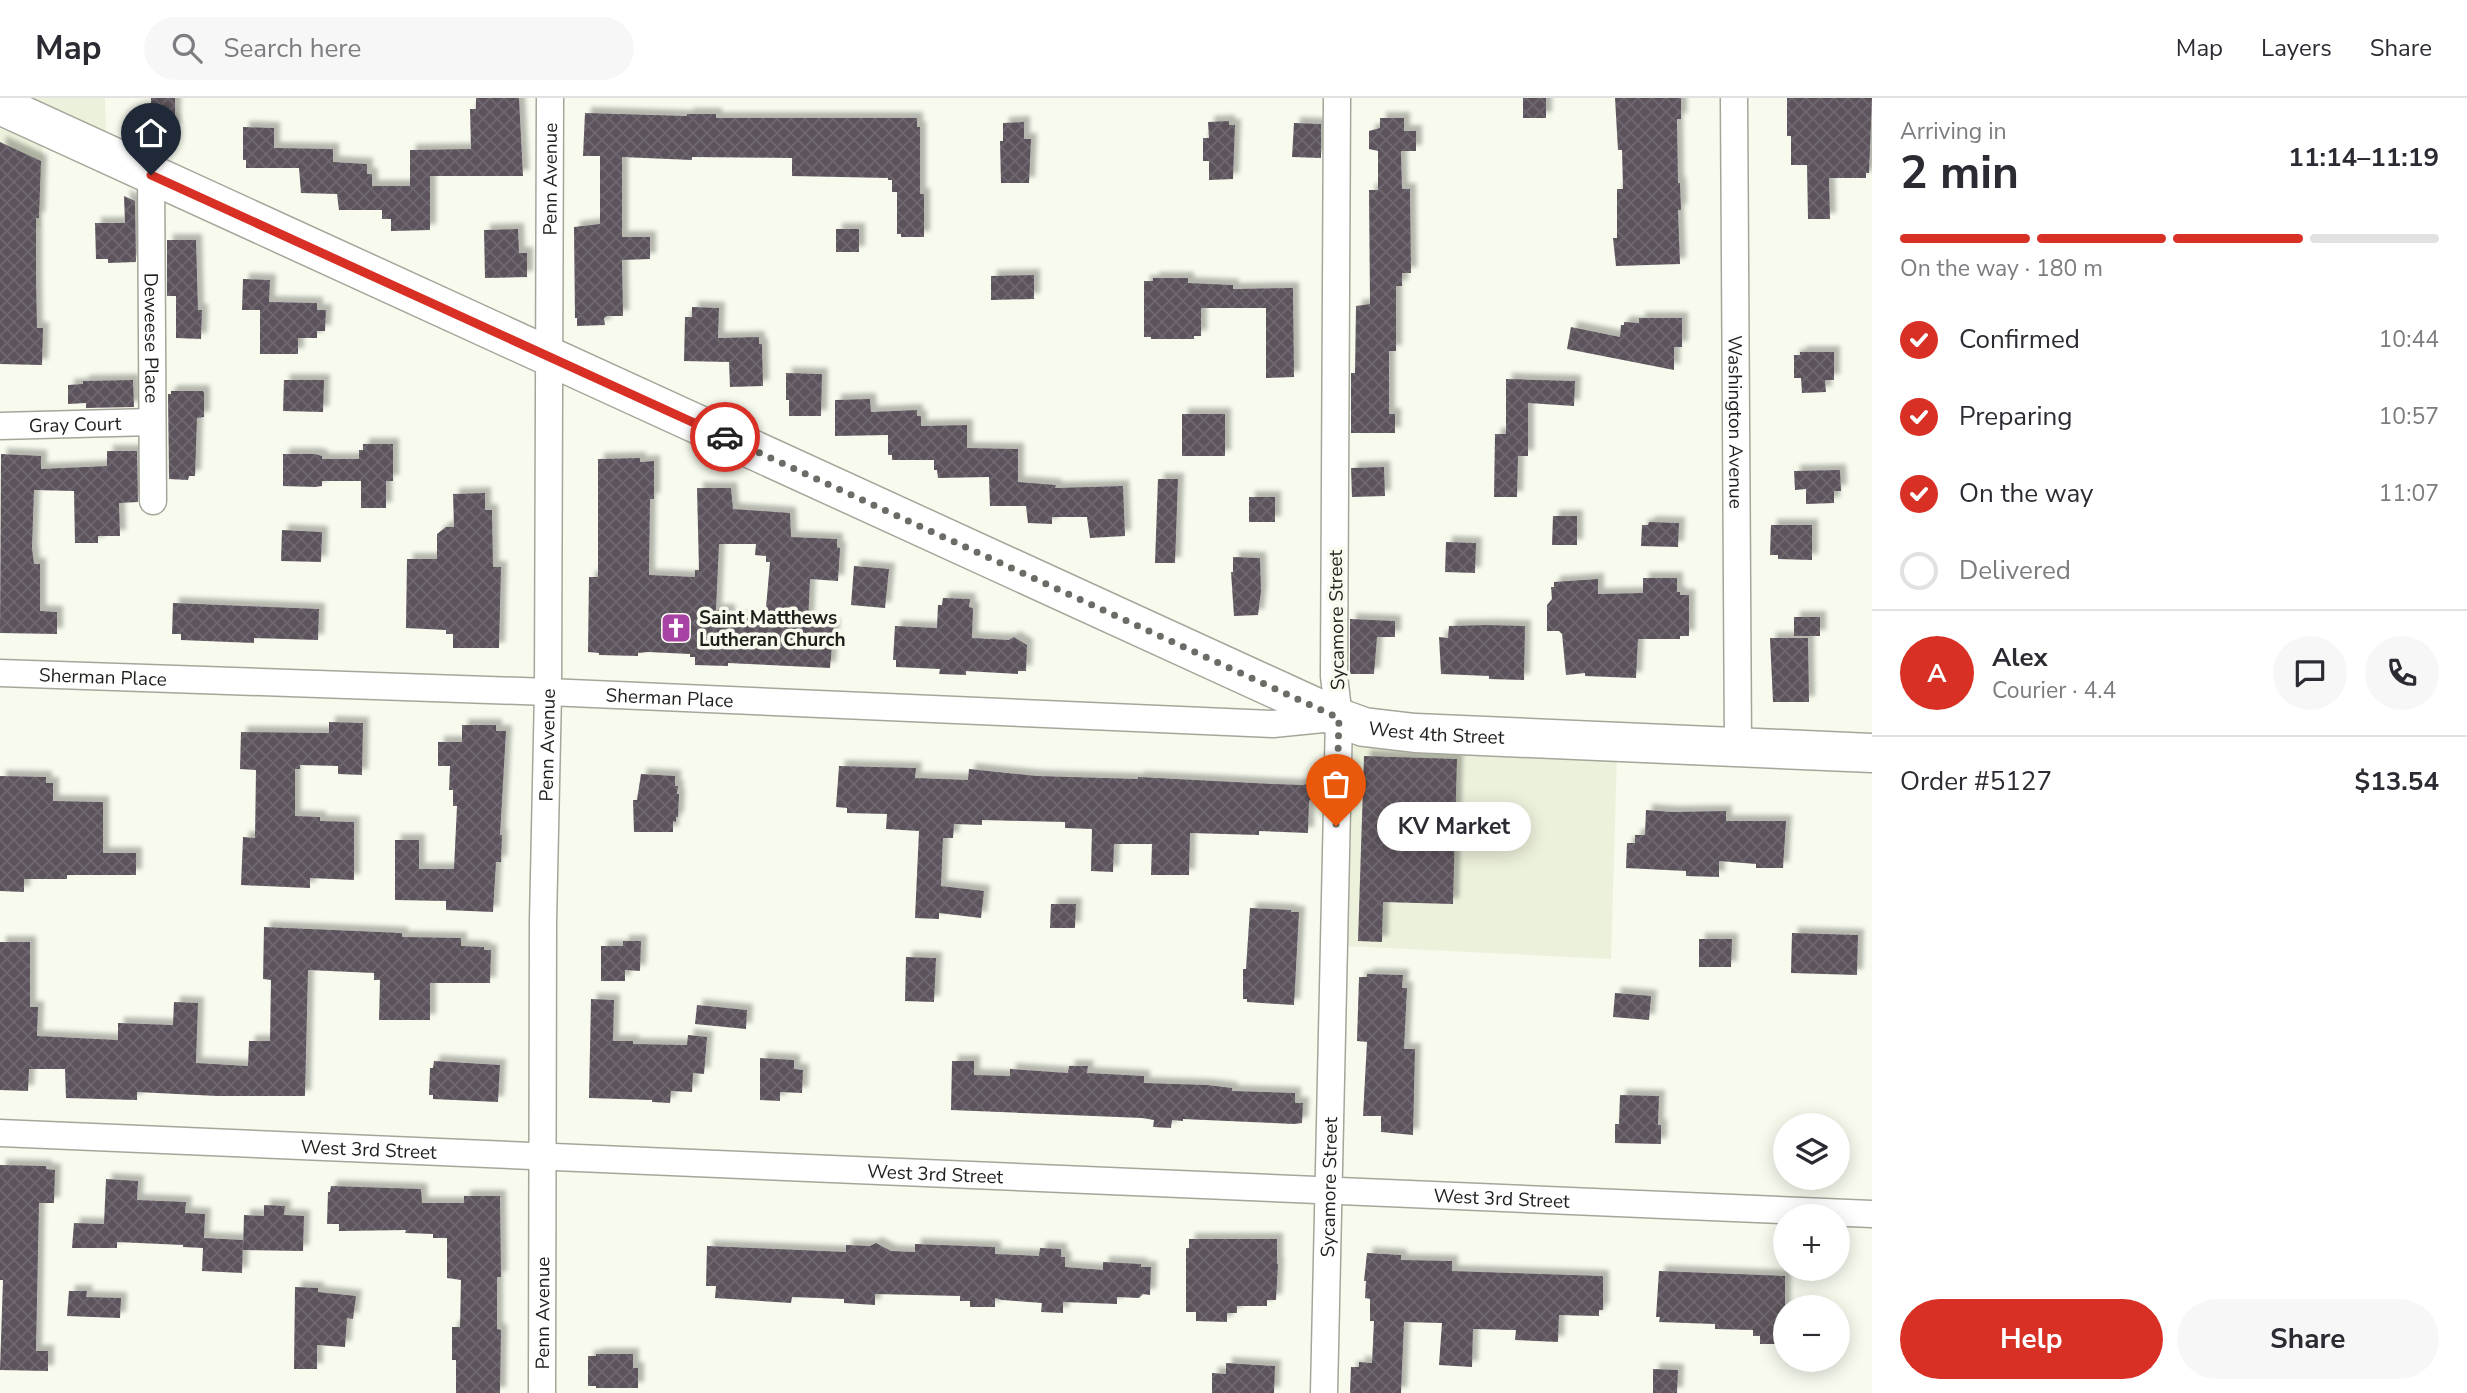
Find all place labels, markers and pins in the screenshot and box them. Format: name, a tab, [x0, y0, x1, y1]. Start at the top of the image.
pin	[121, 103, 181, 175]
place label: Saint Matthews Lutheran Church	[699, 605, 846, 653]
church icon: Saint Matthews Lutheran Church	[659, 611, 693, 645]
pin	[1306, 754, 1366, 826]
callout: KV Market	[1378, 802, 1532, 850]

